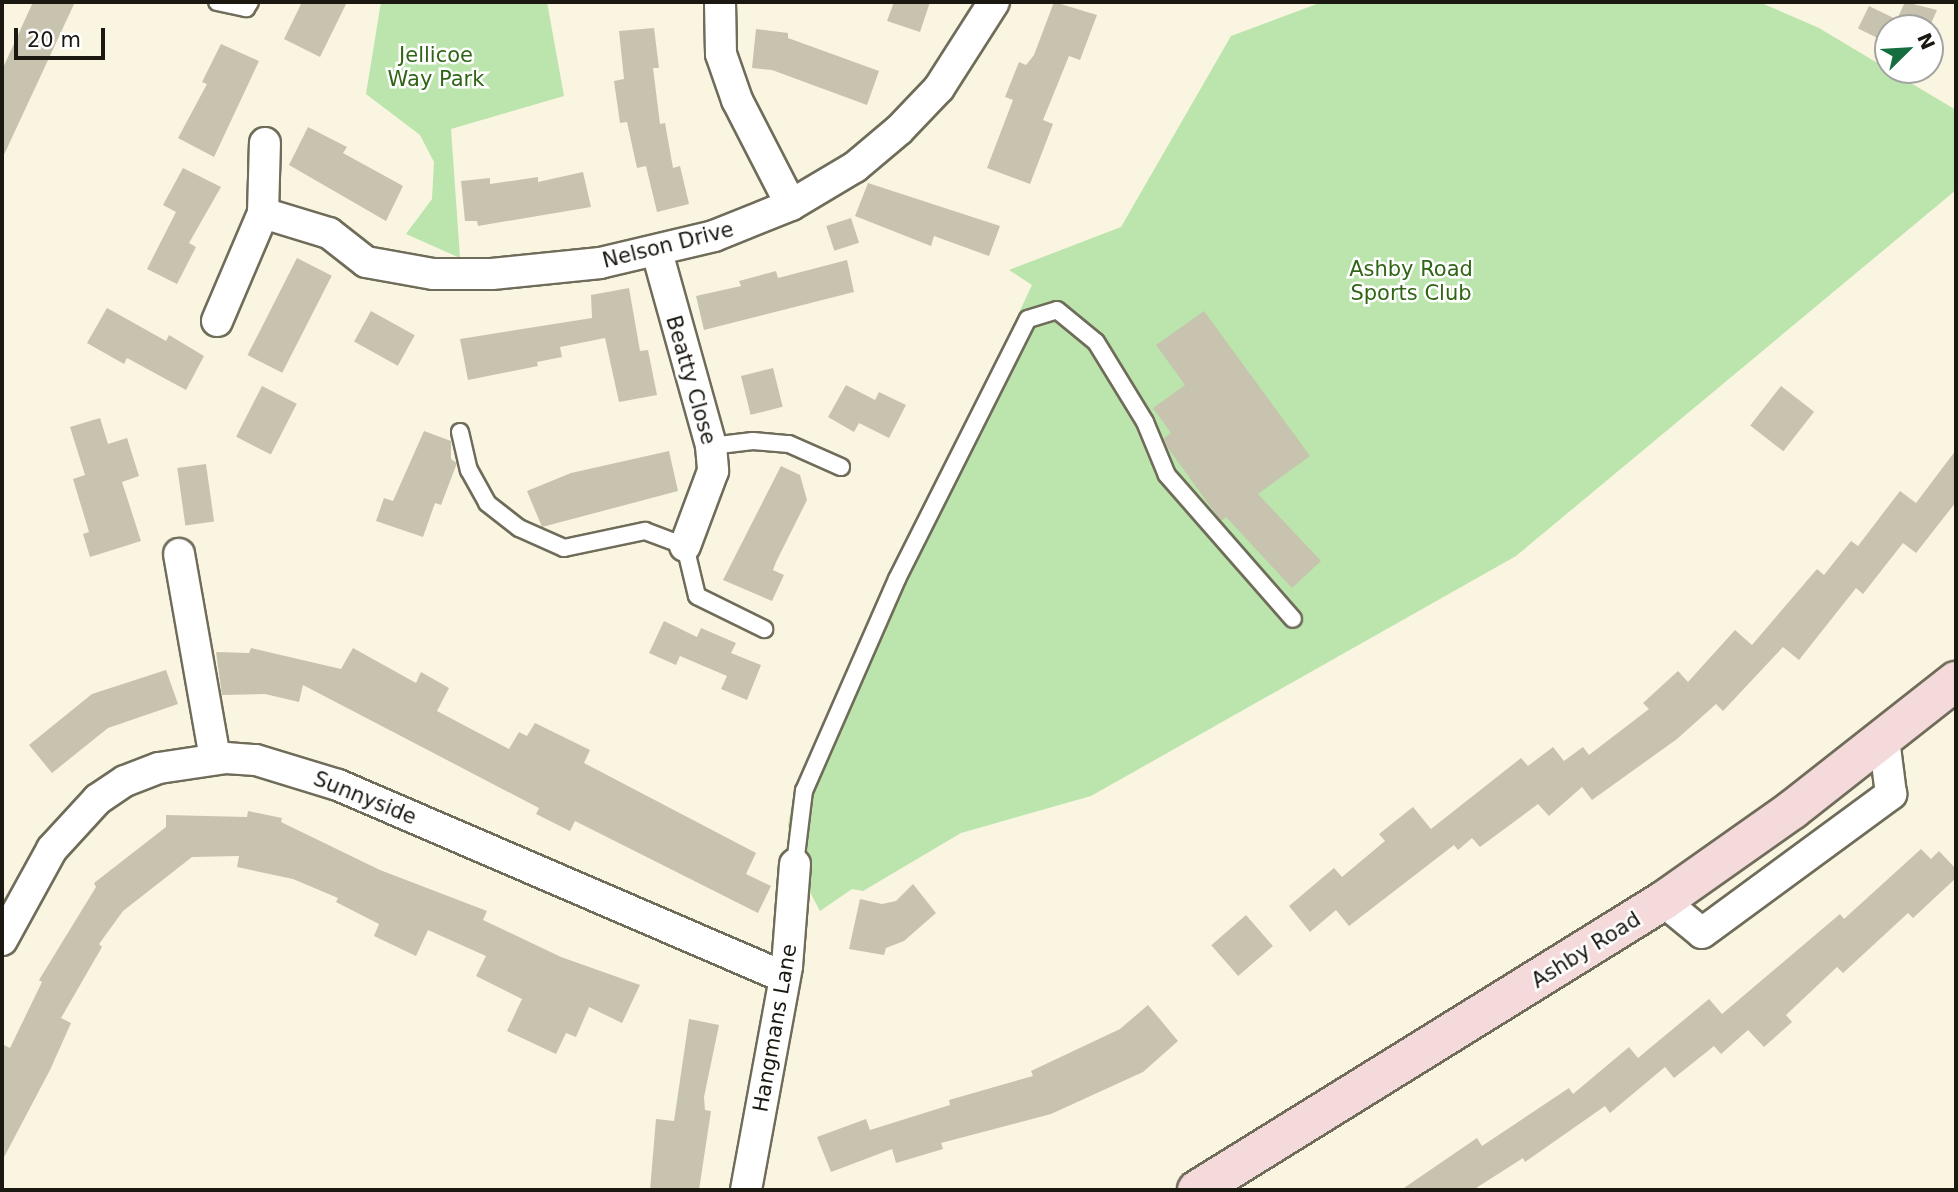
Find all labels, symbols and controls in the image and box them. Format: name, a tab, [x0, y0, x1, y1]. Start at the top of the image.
scale bar	[18, 14, 108, 58]
north arrow	[1874, 14, 1944, 84]
text: 20 m	[27, 28, 81, 52]
text: N	[1913, 30, 1940, 53]
park label: Jellicoe Way Park	[388, 42, 484, 92]
street label: Nelson Drive	[600, 217, 736, 273]
park label: Ashby Road Sports Club	[1349, 256, 1473, 306]
street label: Beatty Close	[661, 313, 721, 447]
street label: Sunnyside	[310, 766, 420, 830]
street label: Ashby Road	[1527, 907, 1645, 993]
street label: Hangmans Lane	[748, 942, 802, 1114]

